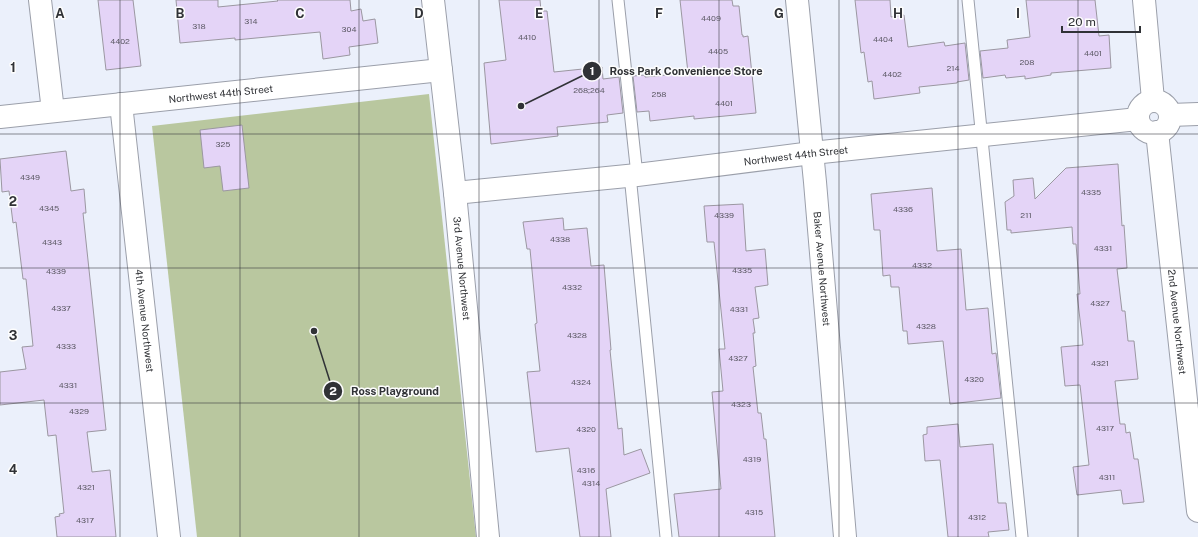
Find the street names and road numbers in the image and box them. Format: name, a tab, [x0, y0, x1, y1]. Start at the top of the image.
street label: Northwest 44th Street	[168, 82, 274, 105]
street label: Northwest 44th Street	[743, 143, 849, 168]
street label: Baker Avenue Northwest	[812, 211, 833, 327]
street label: 3rd Avenue Northwest	[451, 216, 473, 321]
street label: 4th Avenue Northwest	[133, 268, 157, 373]
street label: 2nd Avenue Northwest	[1166, 269, 1189, 375]

